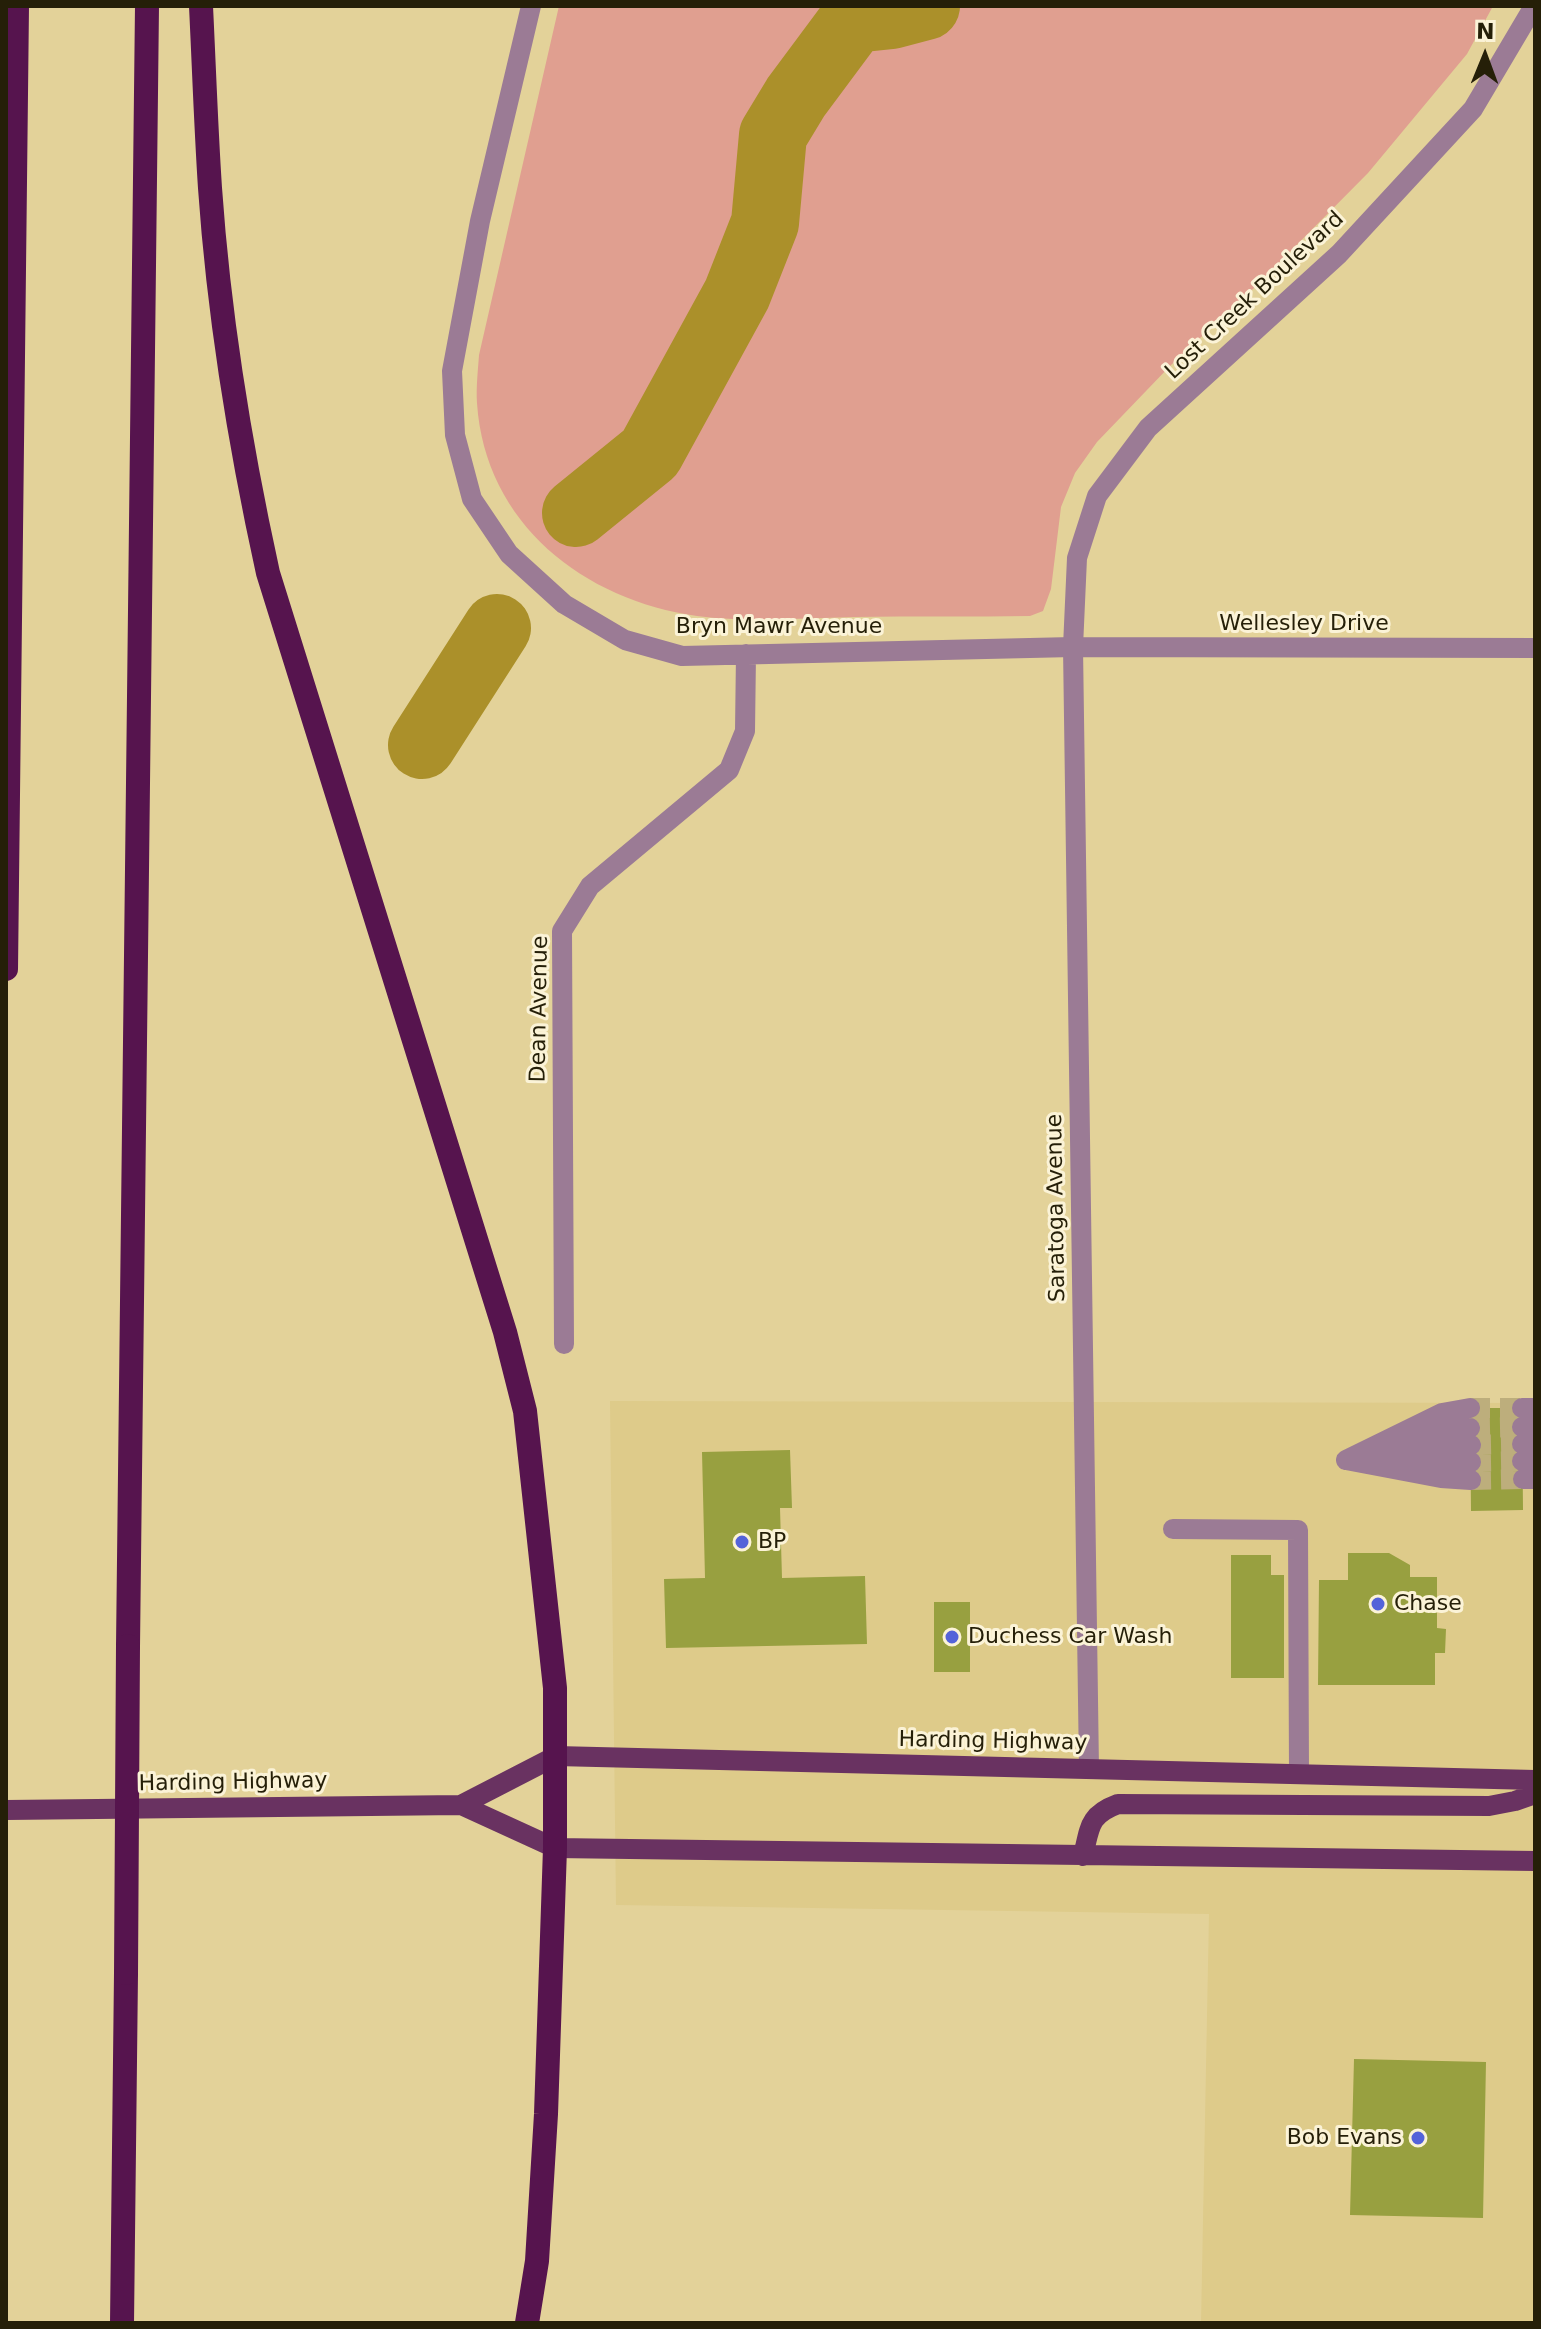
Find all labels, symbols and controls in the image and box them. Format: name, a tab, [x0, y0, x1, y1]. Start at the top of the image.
north arrow	[1445, 16, 1525, 96]
text: N	[1476, 19, 1495, 44]
street label: Lost Creek Boulevard	[1160, 206, 1350, 386]
street label: Wellesley Drive	[1219, 611, 1389, 637]
street label: Bryn Mawr Avenue	[676, 614, 882, 640]
street label: Dean Avenue	[526, 935, 554, 1083]
street label: Saratoga Avenue	[1042, 1114, 1072, 1302]
place label: BP	[758, 1529, 786, 1555]
marker: BP	[733, 1533, 751, 1551]
place label: Chase	[1394, 1591, 1462, 1617]
marker: Chase	[1369, 1595, 1387, 1613]
place label: Duchess Car Wash	[968, 1624, 1172, 1650]
marker: Duchess Car Wash	[943, 1628, 961, 1646]
street label: Harding Highway	[898, 1727, 1088, 1757]
street label: Harding Highway	[138, 1768, 328, 1798]
place label: Bob Evans	[1287, 2125, 1402, 2151]
marker: Bob Evans	[1409, 2129, 1427, 2147]

